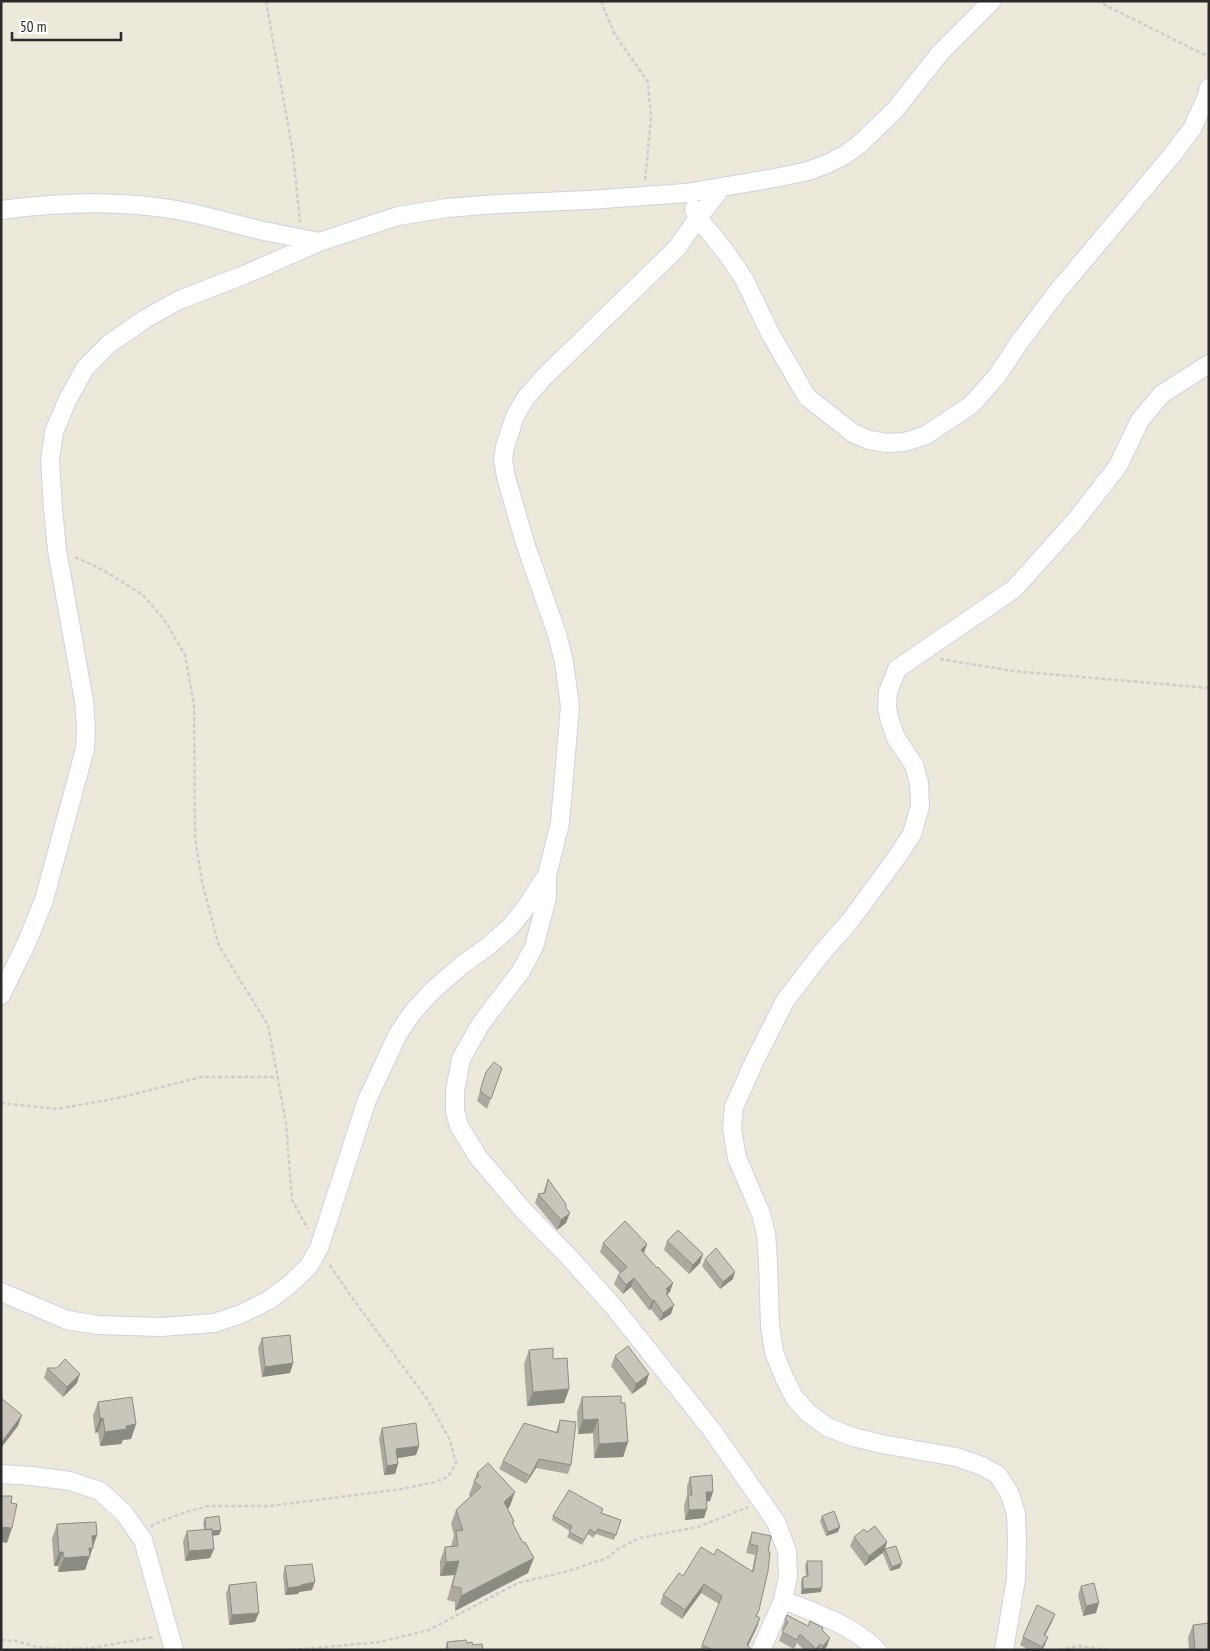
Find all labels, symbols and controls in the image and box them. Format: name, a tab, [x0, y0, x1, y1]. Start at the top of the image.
scale bar	[12, 10, 121, 42]
text: 50 m	[20, 17, 46, 36]

